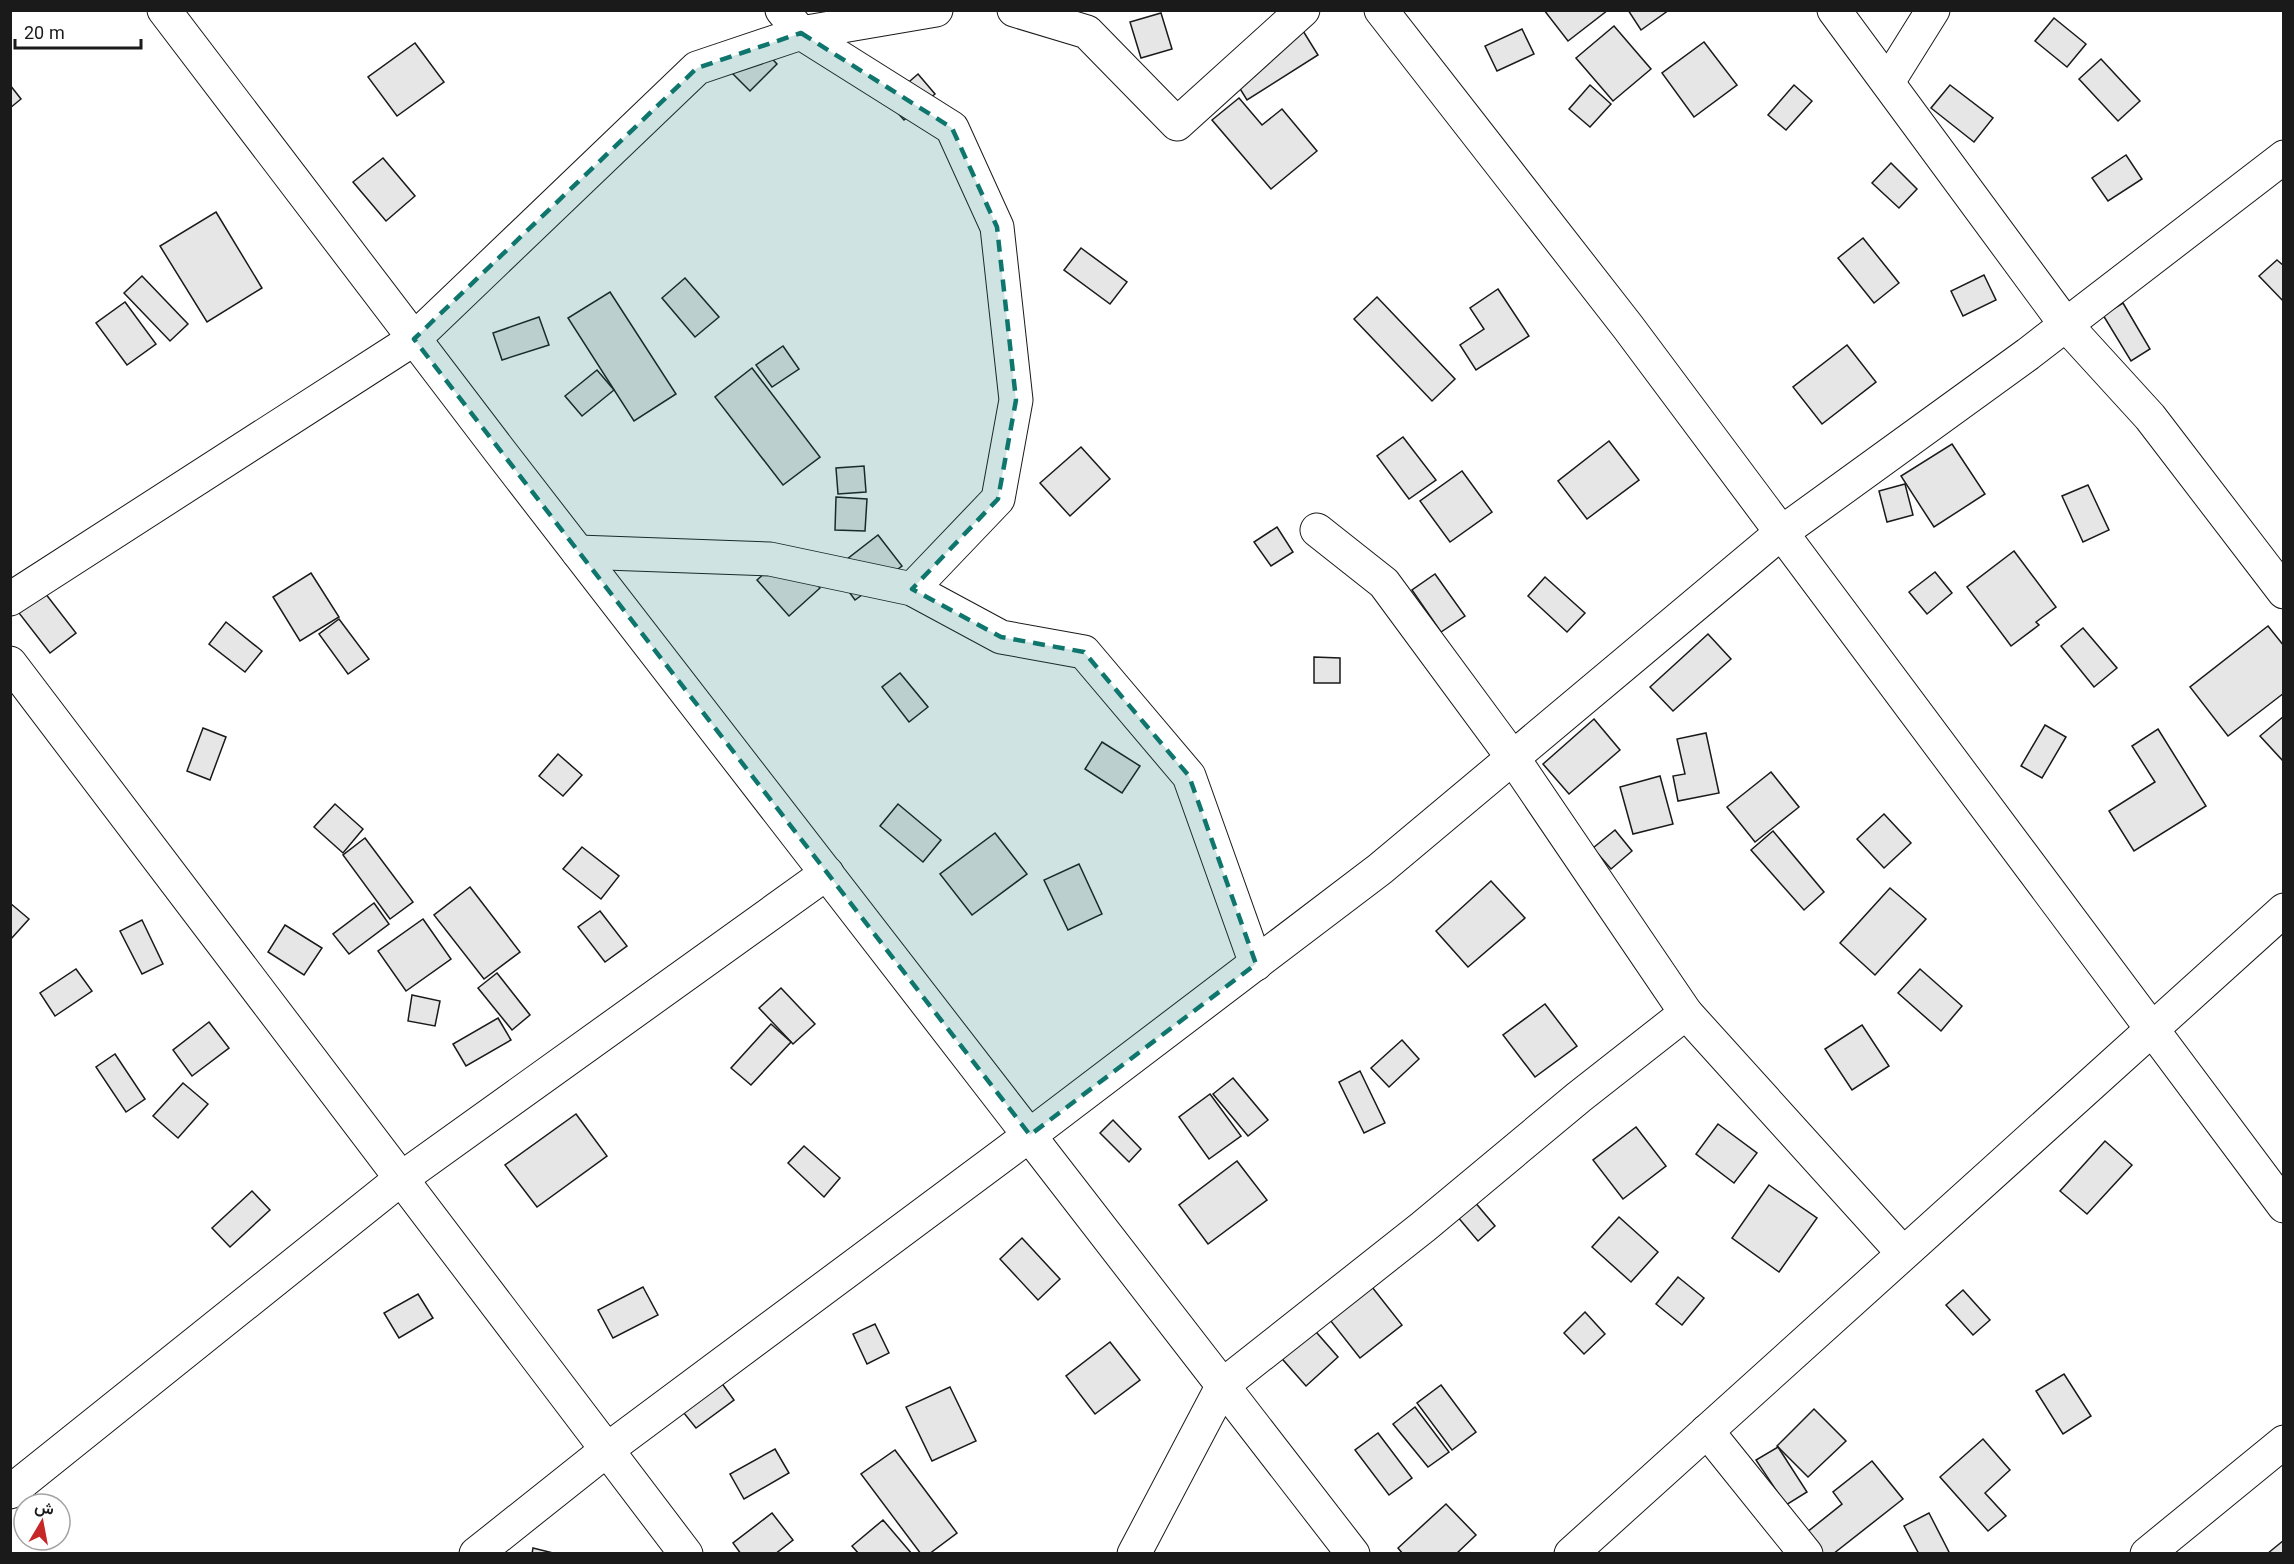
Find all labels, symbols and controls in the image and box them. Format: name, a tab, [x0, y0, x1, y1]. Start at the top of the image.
scale bar	[15, 12, 141, 50]
text: 20 m	[24, 21, 65, 49]
north arrow	[12, 1492, 72, 1552]
text: ش	[33, 1496, 56, 1524]

